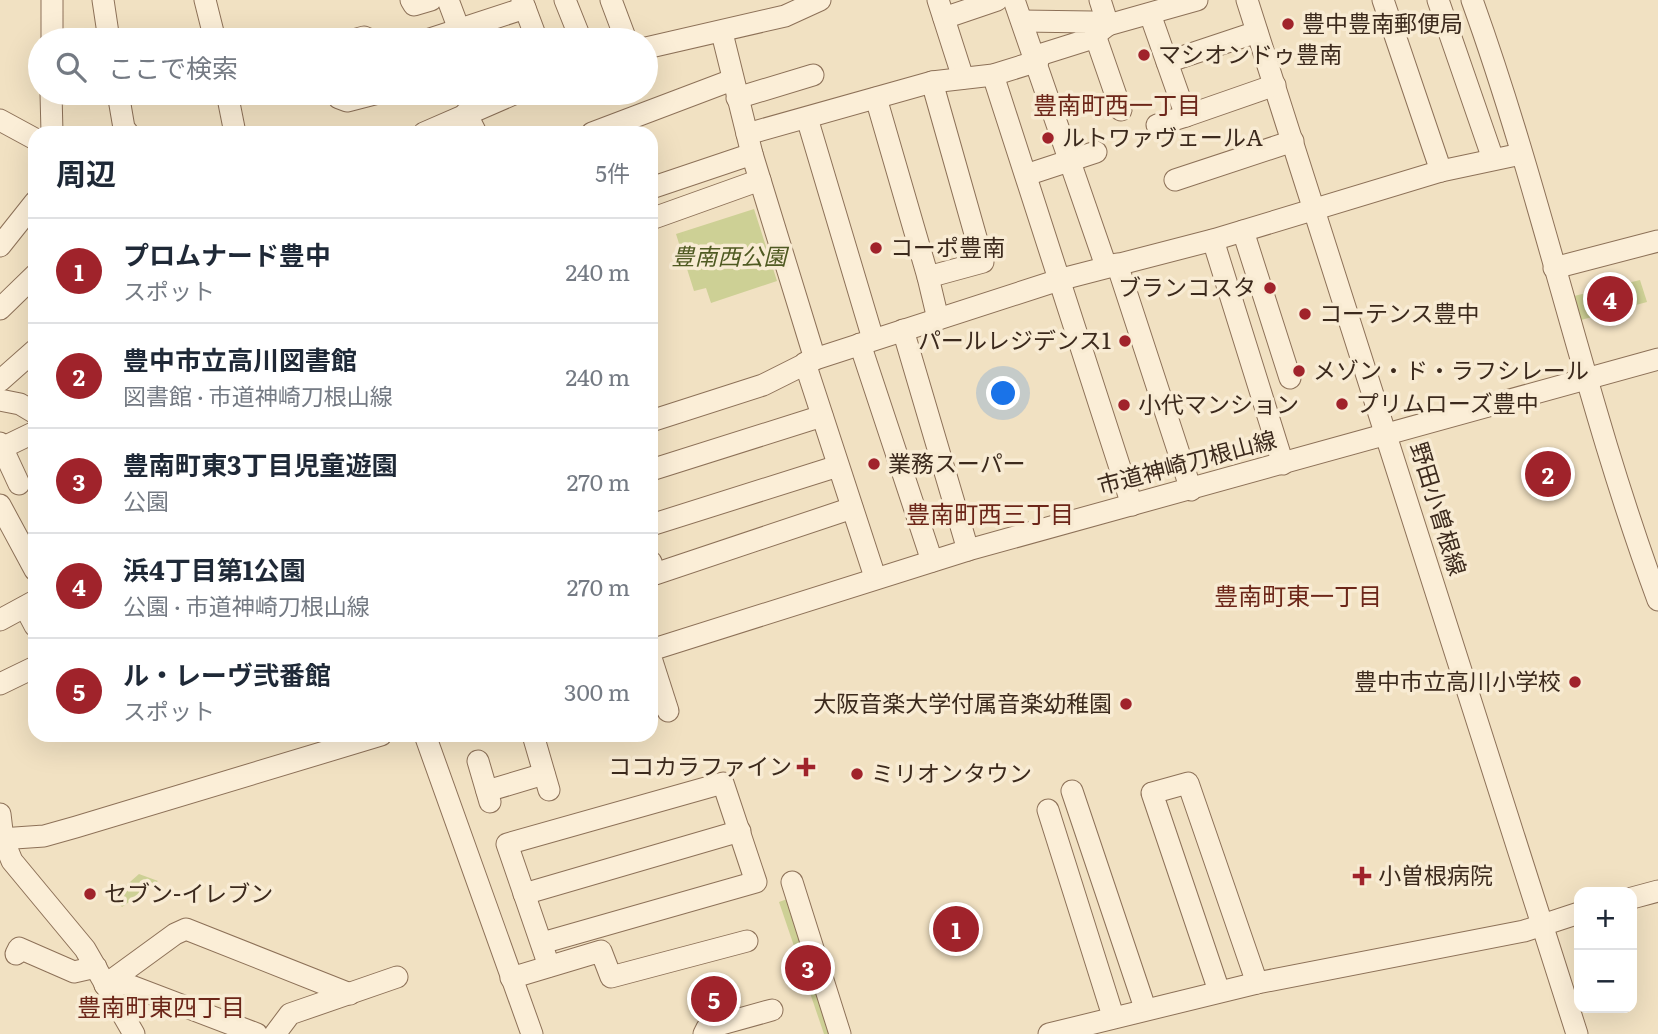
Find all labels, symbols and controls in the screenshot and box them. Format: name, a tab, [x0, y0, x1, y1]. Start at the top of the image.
place label: 豊中豊南郵便局	[1302, 5, 1463, 39]
marker: 豊中豊南郵便局	[1280, 16, 1296, 32]
search box	[28, 28, 658, 105]
place label: マシオンドゥ豊南	[1158, 36, 1342, 70]
text: ここで検索	[108, 47, 238, 86]
marker: マシオンドゥ豊南	[1136, 47, 1152, 63]
icon: search	[52, 48, 90, 86]
district label: 豊南町西一丁目	[1033, 86, 1201, 121]
place label: ルトワァヴェールA	[1062, 119, 1263, 153]
marker: ルトワァヴェールA	[1040, 130, 1056, 146]
text: 周辺	[56, 150, 116, 194]
text: 5件	[595, 155, 630, 189]
place label: コーポ豊南	[890, 229, 1005, 263]
text: プロムナード豊中	[123, 234, 331, 273]
park label: 豊南西公園	[672, 238, 790, 272]
marker: コーポ豊南	[868, 240, 884, 256]
text: 1	[74, 254, 84, 288]
text: 240 m	[565, 254, 630, 288]
place label: ブランコスタ	[1118, 269, 1256, 303]
text: スポット	[123, 273, 215, 307]
pin: 4	[1587, 273, 1633, 325]
marker: ブランコスタ	[1262, 280, 1278, 296]
place label: コーテンス豊中	[1319, 295, 1480, 329]
marker: コーテンス豊中	[1297, 306, 1313, 322]
place label: パールレジデンス1	[918, 322, 1111, 356]
marker: パールレジデンス1	[1117, 333, 1133, 349]
text: 豊中市立高川図書館	[123, 339, 357, 378]
place label: メゾン・ド・ラフシレール	[1313, 352, 1589, 386]
text: 2	[73, 359, 85, 393]
text: 240 m	[565, 359, 630, 393]
marker: メゾン・ド・ラフシレール	[1291, 363, 1307, 379]
your location	[986, 376, 1020, 410]
text: 図書館 · 市道神崎刀根山線	[123, 378, 393, 412]
place label: プリムローズ豊中	[1356, 385, 1539, 419]
place label: 小代マンション	[1138, 386, 1299, 420]
marker: プリムローズ豊中	[1334, 396, 1350, 412]
marker: 小代マンション	[1116, 397, 1132, 413]
street label: 市道神崎刀根山線	[1093, 421, 1280, 501]
street label: 野田小曽根線	[1403, 437, 1476, 579]
text: 豊南町東3丁目児童遊園	[123, 444, 398, 483]
place label: 業務スーパー	[888, 445, 1026, 479]
pin: 2	[1525, 448, 1571, 500]
marker: 業務スーパー	[866, 456, 882, 472]
text: 3	[73, 464, 85, 498]
text: 270 m	[567, 464, 630, 498]
text: 公園	[123, 483, 169, 517]
district label: 豊南町西三丁目	[906, 495, 1074, 530]
text: 浜4丁目第1公園	[123, 549, 305, 588]
text: 4	[72, 569, 86, 603]
text: 270 m	[567, 569, 630, 603]
district label: 豊南町東一丁目	[1214, 577, 1382, 612]
text: 公園 · 市道神崎刀根山線	[123, 588, 370, 622]
text: ル・レーヴ弐番館	[123, 654, 331, 693]
place label: 豊中市立高川小学校	[1354, 663, 1561, 697]
text: 5	[73, 674, 85, 708]
text: 300 m	[564, 674, 630, 708]
marker: 豊中市立高川小学校	[1567, 674, 1583, 690]
place label: 大阪音楽大学付属音楽幼稚園	[813, 685, 1112, 719]
text: スポット	[123, 693, 215, 727]
marker: 大阪音楽大学付属音楽幼稚園	[1118, 696, 1134, 712]
place label: ココカラファイン	[608, 748, 792, 782]
place label: ミリオンタウン	[871, 755, 1032, 789]
marker: ココカラファイン	[798, 759, 814, 775]
marker: ミリオンタウン	[849, 766, 865, 782]
place label: 小曽根病院	[1378, 857, 1493, 891]
marker: 小曽根病院	[1352, 866, 1372, 886]
place label: セブン-イレブン	[104, 875, 273, 909]
marker: セブン-イレブン	[82, 886, 98, 902]
map controls	[1574, 887, 1637, 1013]
button: +	[1574, 887, 1637, 950]
pin: 1	[933, 903, 979, 955]
pin: 3	[785, 942, 831, 994]
button: −	[1574, 950, 1637, 1013]
pin: 5	[691, 973, 737, 1025]
district label: 豊南町東四丁目	[77, 988, 245, 1023]

